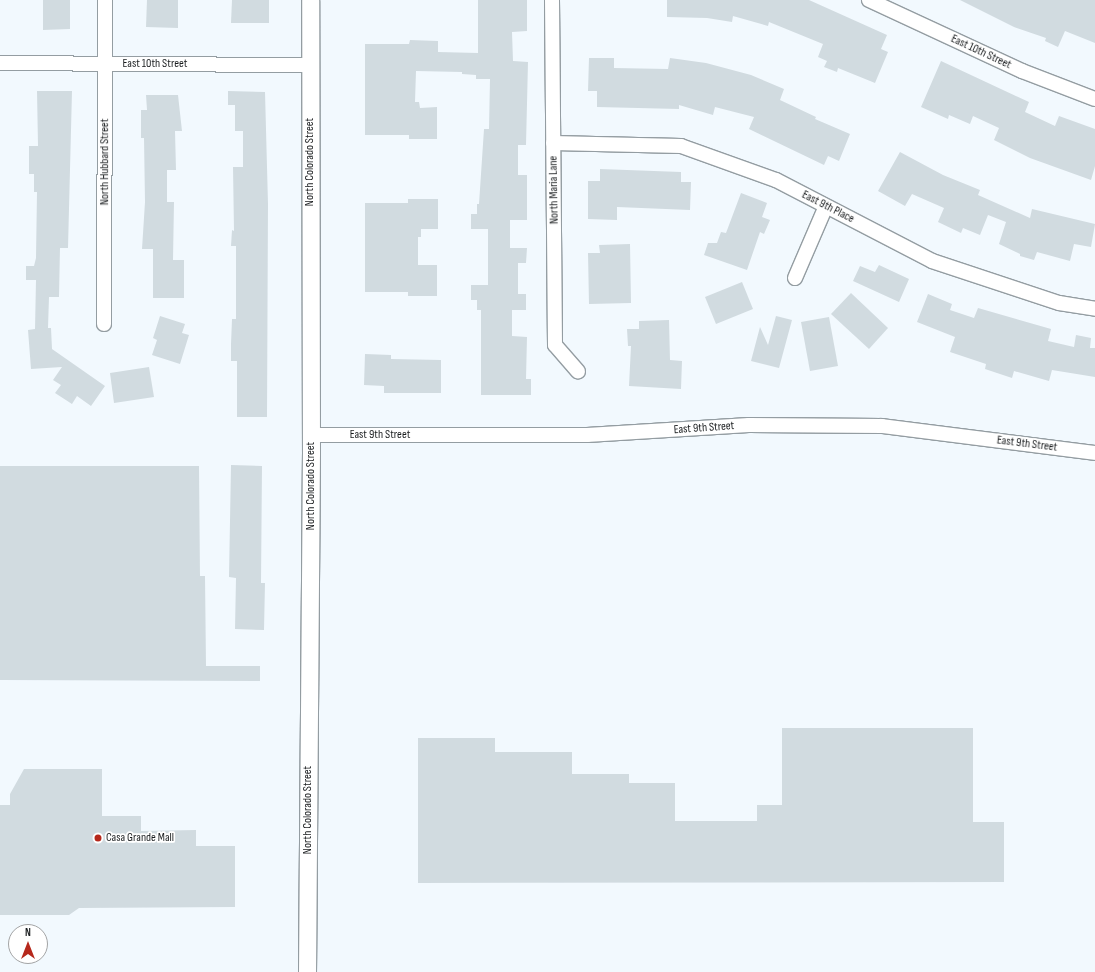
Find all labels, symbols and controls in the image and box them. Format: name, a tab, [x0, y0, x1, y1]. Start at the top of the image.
street label: East 10th Street	[949, 32, 1013, 72]
street label: East 10th Street	[123, 57, 187, 71]
street label: North Colorado Street	[303, 118, 317, 206]
street label: North Hubbard Street	[98, 119, 112, 205]
street label: North Maria Lane	[546, 156, 562, 224]
street label: East 9th Place	[799, 188, 857, 226]
street label: East 9th Street	[673, 419, 735, 437]
street label: East 9th Street	[350, 428, 410, 442]
street label: East 9th Street	[996, 433, 1058, 455]
street label: North Colorado Street	[304, 442, 318, 530]
street label: North Colorado Street	[301, 766, 315, 854]
place label: Casa Grande Mall	[106, 831, 174, 845]
marker: Casa Grande Mall	[93, 833, 103, 843]
north arrow	[8, 924, 48, 964]
text: N	[25, 926, 31, 939]

